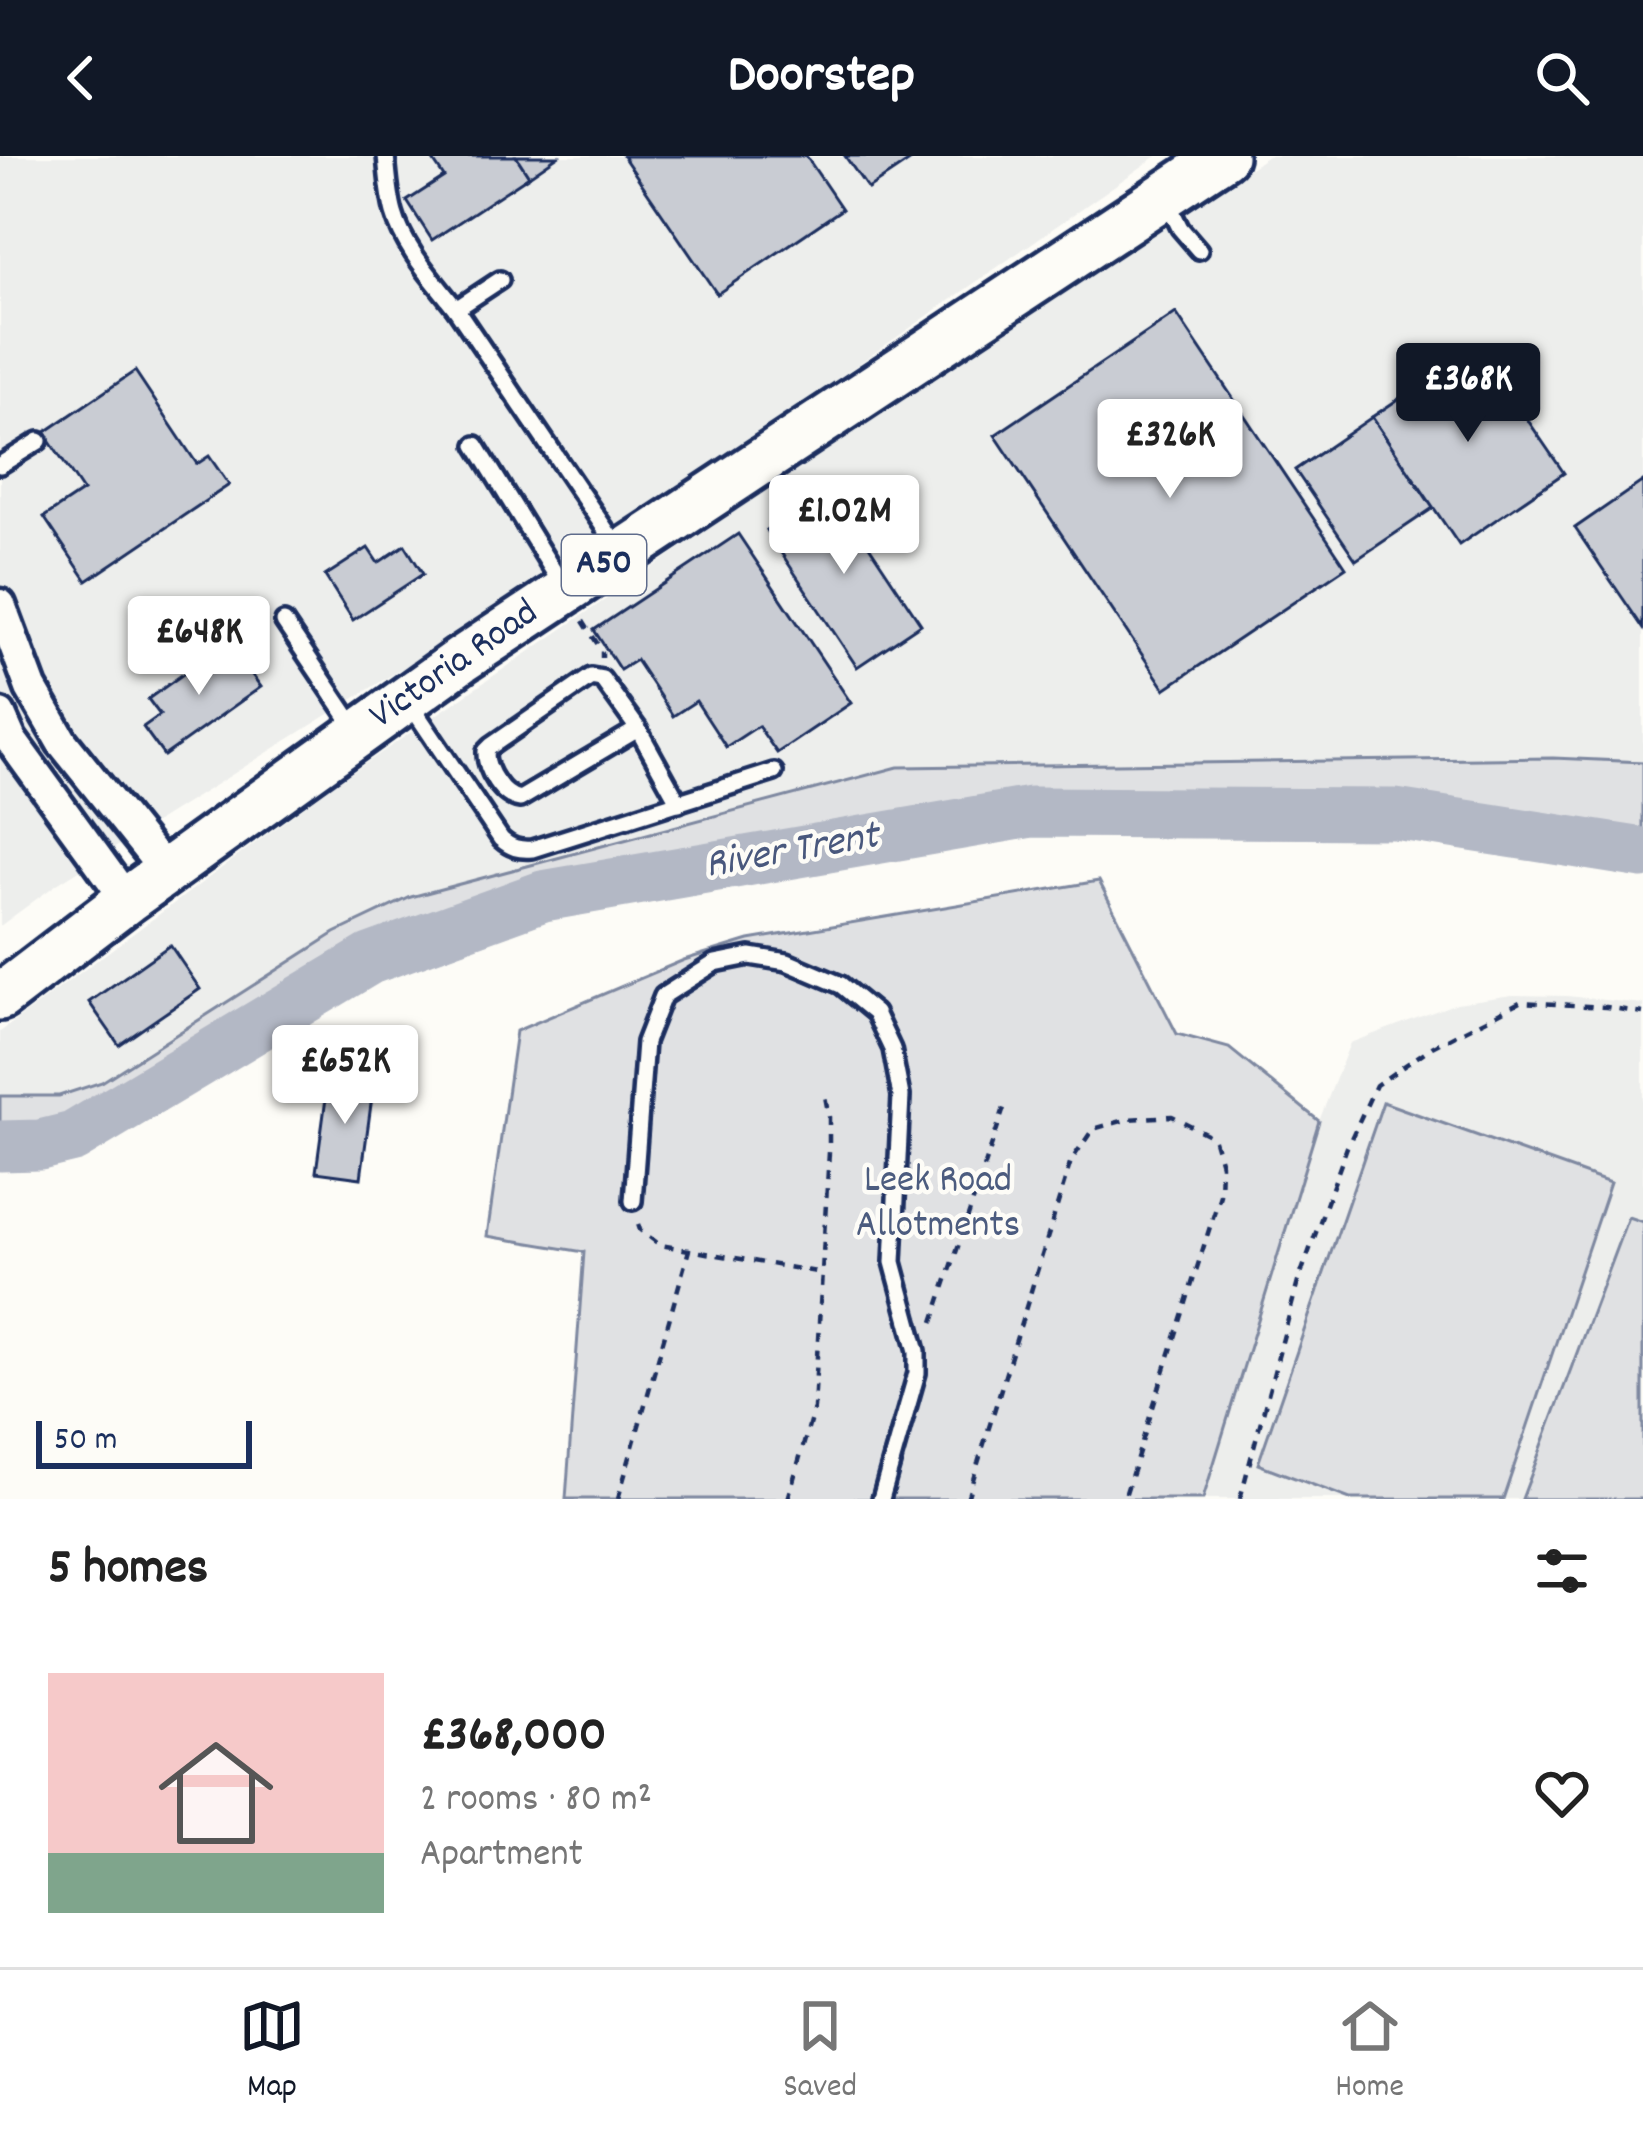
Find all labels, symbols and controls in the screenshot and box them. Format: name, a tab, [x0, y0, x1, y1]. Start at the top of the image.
text: Doorstep	[728, 40, 915, 117]
icon: back	[48, 45, 114, 111]
icon: search	[1529, 45, 1595, 111]
pin: £368K	[1384, 343, 1552, 445]
text: £368K	[1423, 354, 1513, 409]
pin: £326K	[1086, 399, 1254, 501]
text: £326K	[1125, 410, 1216, 465]
pin: £1.02M	[746, 475, 942, 577]
text: £1.02M	[796, 486, 892, 541]
road number: A50	[562, 535, 646, 595]
street label: Victoria Road	[359, 588, 551, 744]
pin: £648K	[115, 596, 283, 698]
text: £648K	[155, 607, 243, 662]
water label: River Trent	[701, 808, 887, 898]
pin: £652K	[261, 1025, 429, 1127]
text: £652K	[299, 1036, 391, 1091]
park label: Leek Road Allotments	[856, 1155, 1020, 1255]
scale bar	[36, 1415, 252, 1468]
text: 50 m	[54, 1418, 118, 1465]
text: 5 homes	[48, 1535, 208, 1607]
icon: filters	[1529, 1538, 1595, 1604]
text: £368,000	[420, 1702, 607, 1774]
icon: home	[144, 1721, 288, 1865]
icon: heart	[1529, 1760, 1595, 1826]
text: 2 rooms · 80 m²	[420, 1774, 652, 1829]
text: Apartment	[420, 1829, 583, 1884]
tab: Map	[239, 1993, 305, 2112]
tab: Saved	[783, 1993, 857, 2112]
tab: Home	[1335, 1993, 1404, 2112]

